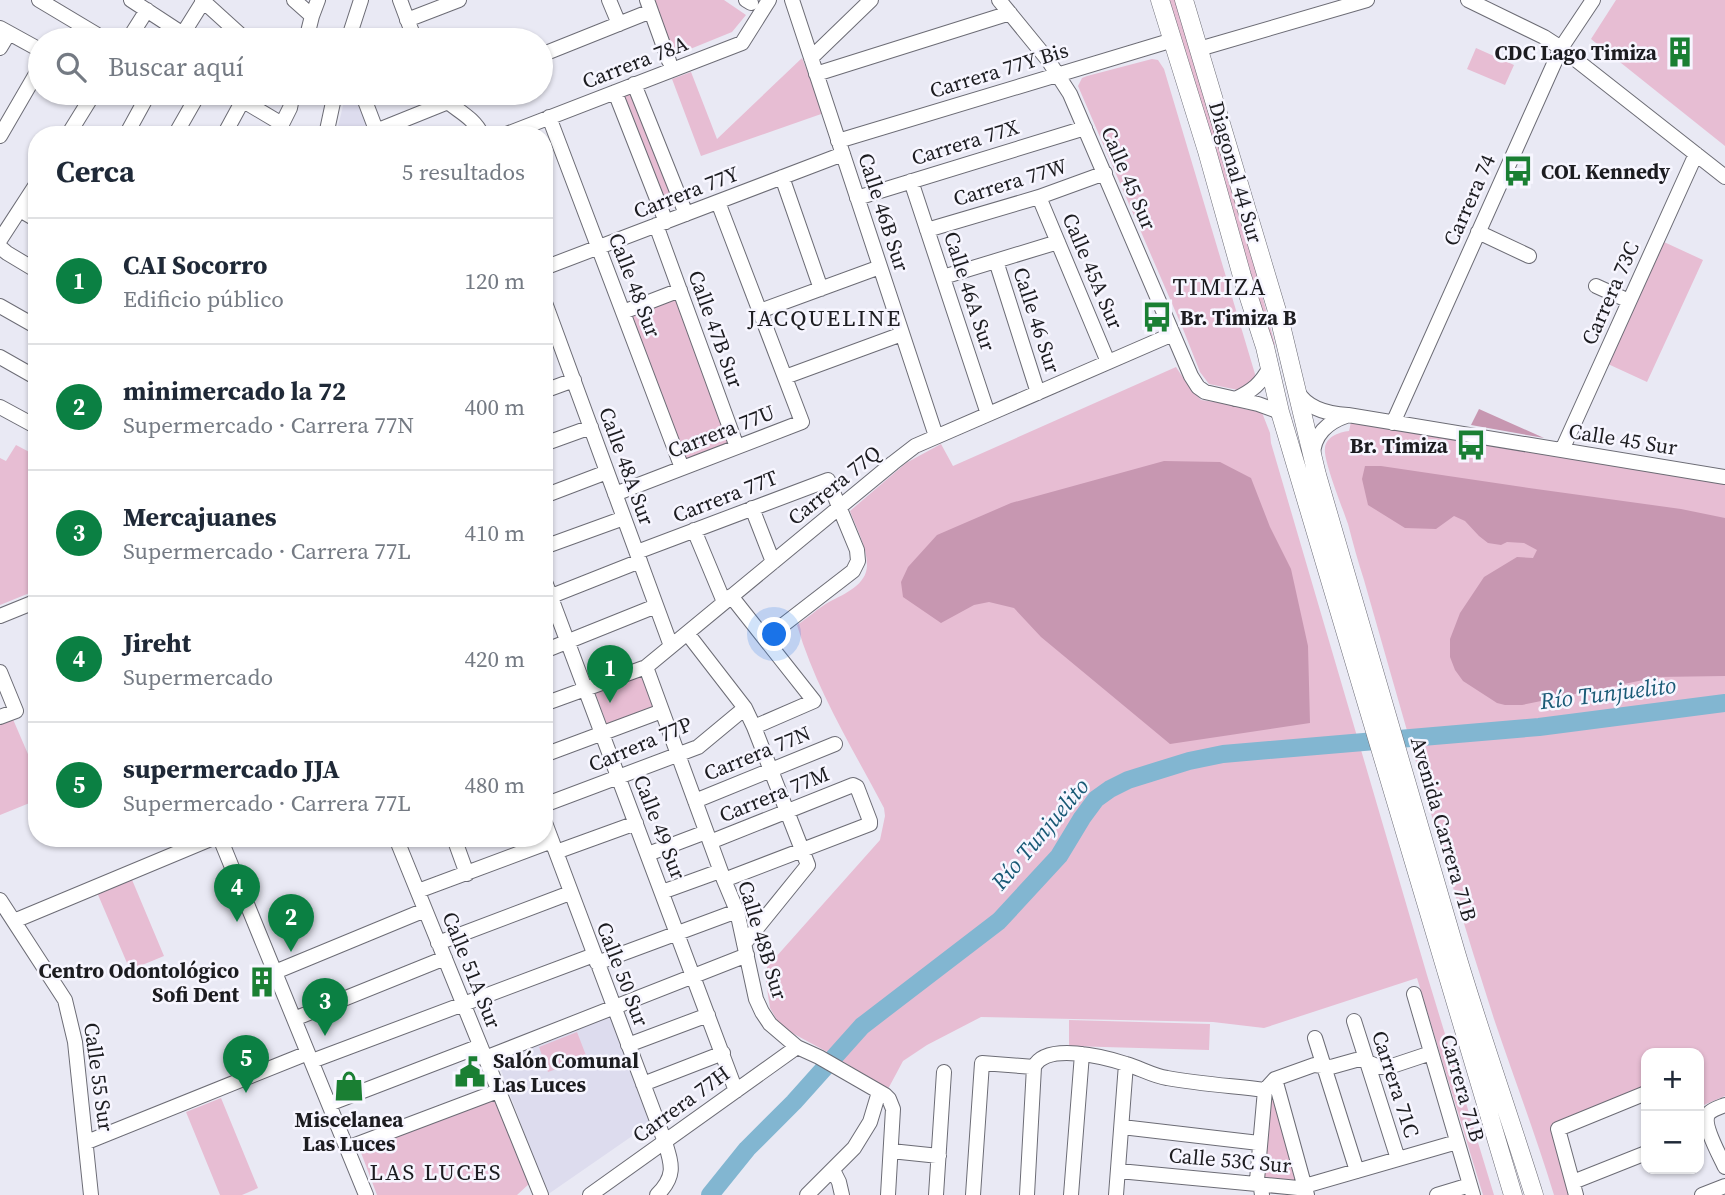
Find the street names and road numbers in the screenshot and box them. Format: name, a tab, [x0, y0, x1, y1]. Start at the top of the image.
street label: Carrera 78A	[578, 29, 692, 95]
street label: Carrera 77Y Bis	[926, 35, 1072, 105]
street label: Diagonal 44 Sur	[1202, 98, 1270, 246]
street label: Carrera 77X	[908, 112, 1023, 172]
street label: Calle 45 Sur	[1094, 122, 1164, 234]
street label: Calle 46B Sur	[851, 149, 917, 275]
street label: Carrera 74	[1436, 149, 1502, 250]
street label: Carrera 77W	[950, 151, 1071, 213]
street label: Carrera 77Y	[629, 158, 743, 225]
street label: Calle 45A Sur	[1056, 208, 1131, 334]
street label: Calle 46A Sur	[937, 228, 1003, 354]
street label: Calle 48 Sur	[602, 229, 668, 341]
street label: Carrera 73C	[1574, 237, 1646, 349]
street label: Calle 46 Sur	[1006, 263, 1068, 377]
street label: Calle 47B Sur	[681, 266, 751, 392]
street label: Carrera 77U	[663, 397, 779, 465]
street label: Calle 48A Sur	[592, 403, 662, 529]
street label: Calle 45 Sur	[1567, 416, 1680, 462]
street label: Carrera 77Q	[781, 438, 887, 532]
street label: Carrera 77T	[668, 463, 782, 529]
street label: Carrera 77P	[584, 709, 696, 779]
street label: Carrera 77N	[699, 718, 815, 788]
street label: Avenida Carrera 71B	[1404, 733, 1484, 925]
street label: Carrera 77M	[715, 759, 833, 829]
street label: Calle 49 Sur	[627, 771, 693, 883]
street label: Calle 48B Sur	[731, 877, 795, 1003]
street label: Calle 51A Sur	[435, 907, 509, 1033]
street label: Calle 50 Sur	[590, 918, 656, 1030]
street label: Calle 55 Sur	[77, 1021, 121, 1133]
street label: Carrera 71C	[1365, 1027, 1427, 1141]
street label: Carrera 71B	[1434, 1031, 1492, 1145]
street label: Carrera 77H	[626, 1059, 736, 1149]
street label: Calle 53C Sur	[1168, 1140, 1293, 1180]

